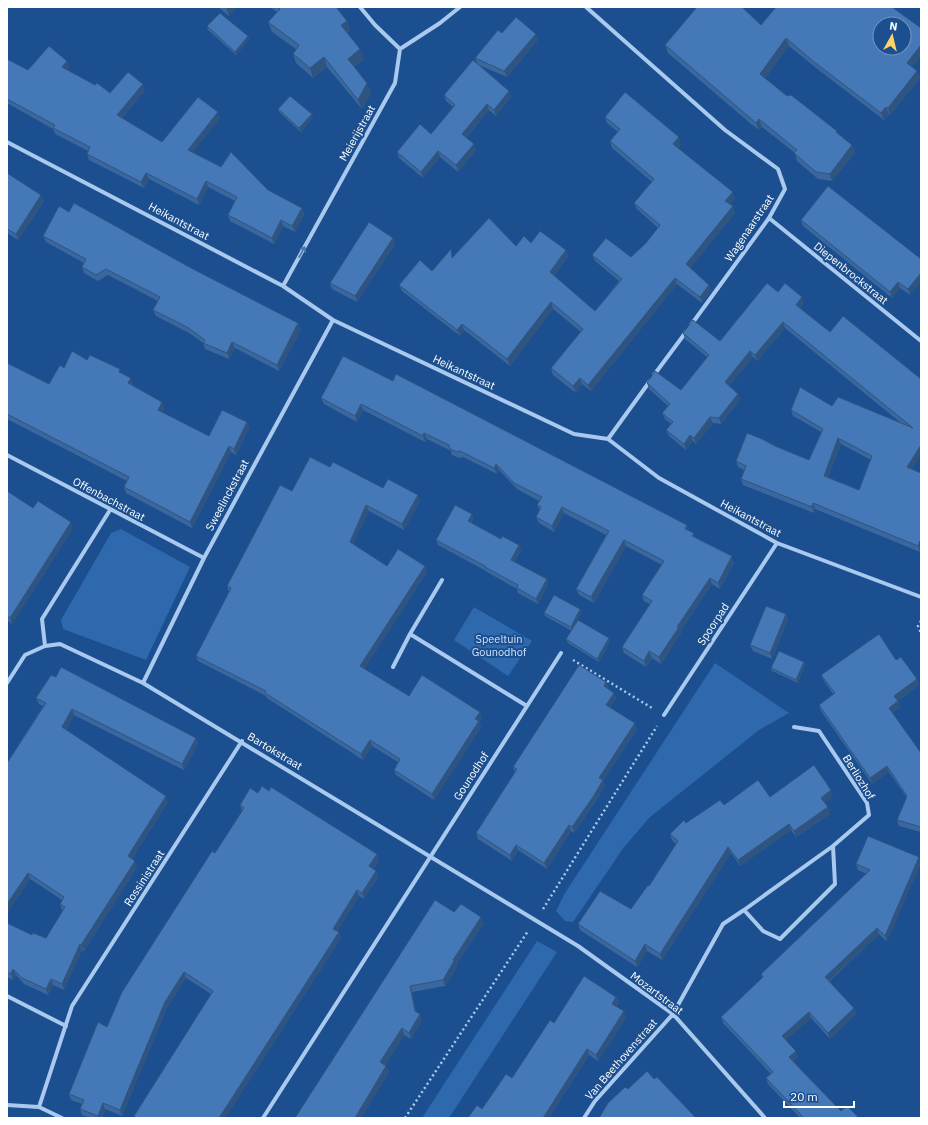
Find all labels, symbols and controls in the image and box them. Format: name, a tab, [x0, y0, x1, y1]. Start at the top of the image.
north arrow	[872, 16, 912, 56]
text: N	[888, 19, 898, 34]
street label: Meierijstraat	[336, 102, 378, 164]
street label: Wagenaarstraat	[721, 192, 777, 264]
street label: Heikantstraat	[146, 199, 212, 243]
street label: Diepenbrockstraat	[811, 239, 891, 307]
one-way arrow	[299, 246, 306, 258]
street label: Heikantstraat	[431, 351, 497, 393]
street label: Sweelinckstraat	[202, 457, 252, 533]
street label: Offenbachstraat	[70, 474, 148, 524]
street label: Heikantstraat	[718, 496, 784, 540]
street label: Spoorpad	[694, 600, 732, 648]
park label: Speeltuin Gounodhof	[472, 632, 527, 659]
street label: Bartokstraat	[245, 729, 305, 773]
street label: Gounodhof	[450, 749, 492, 803]
street label: Berliozhof	[840, 752, 878, 802]
street label: Rossinistraat	[121, 847, 167, 909]
street label: Mozartstraat	[628, 969, 686, 1018]
street label: Van Beethovenstraat	[582, 1015, 660, 1102]
scale bar	[784, 1083, 854, 1109]
text: 20 m	[790, 1089, 818, 1104]

